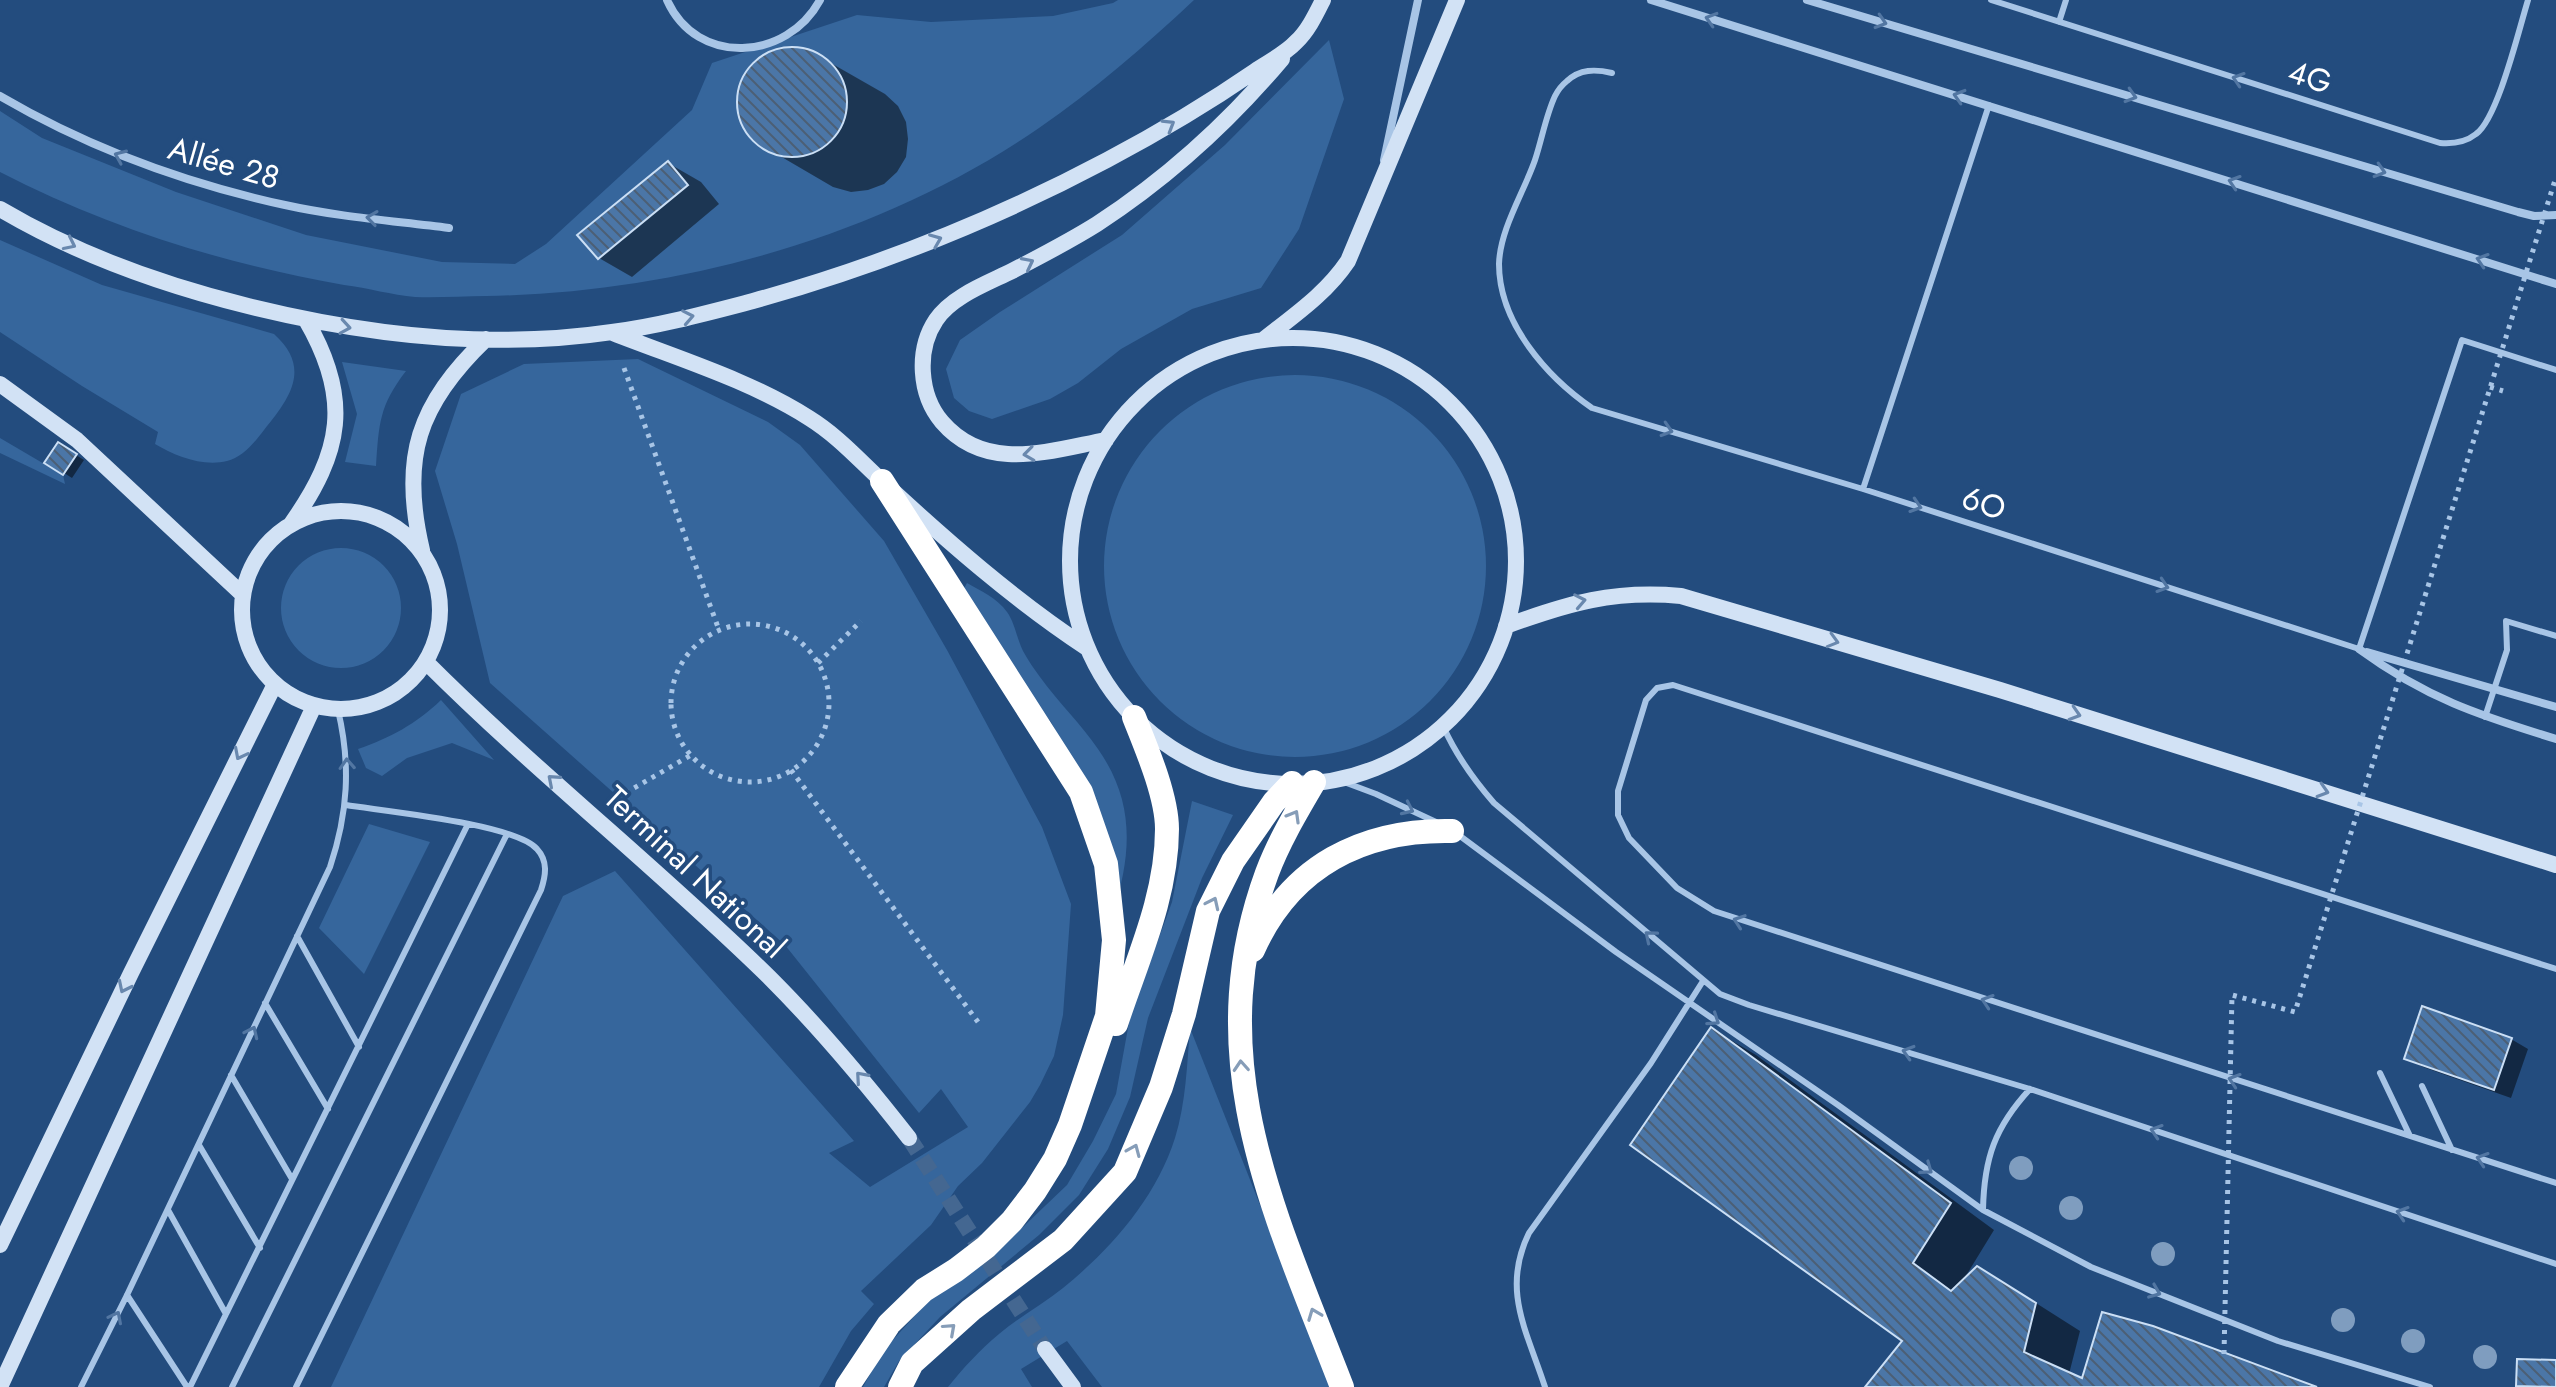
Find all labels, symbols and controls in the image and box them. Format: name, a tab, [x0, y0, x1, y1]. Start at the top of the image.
one-way arrow	[1704, 12, 1718, 28]
one-way arrow	[1874, 13, 1888, 29]
street label: 4G	[2282, 48, 2338, 106]
one-way arrow	[2232, 72, 2246, 88]
one-way arrow	[2123, 87, 2137, 103]
one-way arrow	[1953, 89, 1967, 105]
one-way arrow	[1160, 120, 1175, 135]
street label: Allée 28	[163, 125, 285, 201]
one-way arrow	[114, 149, 128, 165]
one-way arrow	[2372, 162, 2386, 178]
one-way arrow	[2227, 175, 2241, 191]
one-way arrow	[365, 210, 379, 227]
one-way arrow	[928, 233, 942, 250]
one-way arrow	[62, 234, 76, 250]
one-way arrow	[2475, 254, 2489, 270]
one-way arrow	[1020, 257, 1035, 272]
one-way arrow	[681, 309, 694, 326]
one-way arrow	[338, 317, 351, 334]
one-way arrow	[1660, 421, 1673, 437]
one-way arrow	[1022, 445, 1036, 462]
street label: 6O	[1956, 474, 2012, 532]
one-way arrow	[1908, 496, 1922, 512]
one-way arrow	[2155, 576, 2169, 592]
one-way arrow	[1573, 594, 1587, 611]
one-way arrow	[1825, 632, 1839, 648]
one-way arrow	[2067, 704, 2081, 720]
one-way arrow	[234, 746, 250, 761]
one-way arrow	[338, 757, 355, 770]
one-way arrow	[548, 775, 563, 790]
street label: Terminal National	[593, 775, 797, 969]
one-way arrow	[2316, 782, 2329, 798]
one-way arrow	[1400, 799, 1415, 815]
one-way arrow	[1284, 810, 1300, 825]
one-way arrow	[1203, 896, 1219, 911]
one-way arrow	[1733, 914, 1747, 931]
one-way arrow	[1644, 931, 1659, 946]
one-way arrow	[118, 979, 134, 993]
one-way arrow	[1980, 994, 1994, 1010]
one-way arrow	[1706, 1010, 1720, 1025]
one-way arrow	[242, 1026, 258, 1040]
one-way arrow	[1901, 1045, 1915, 1061]
one-way arrow	[1233, 1059, 1250, 1072]
one-way arrow	[856, 1072, 871, 1087]
one-way arrow	[2228, 1073, 2242, 1089]
one-way arrow	[2149, 1124, 2163, 1140]
one-way arrow	[1125, 1143, 1141, 1158]
one-way arrow	[2475, 1152, 2489, 1168]
one-way arrow	[1918, 1159, 1933, 1174]
one-way arrow	[2396, 1206, 2410, 1222]
one-way arrow	[2147, 1282, 2161, 1299]
one-way arrow	[1307, 1308, 1324, 1322]
one-way arrow	[106, 1311, 122, 1326]
one-way arrow	[940, 1324, 955, 1338]

